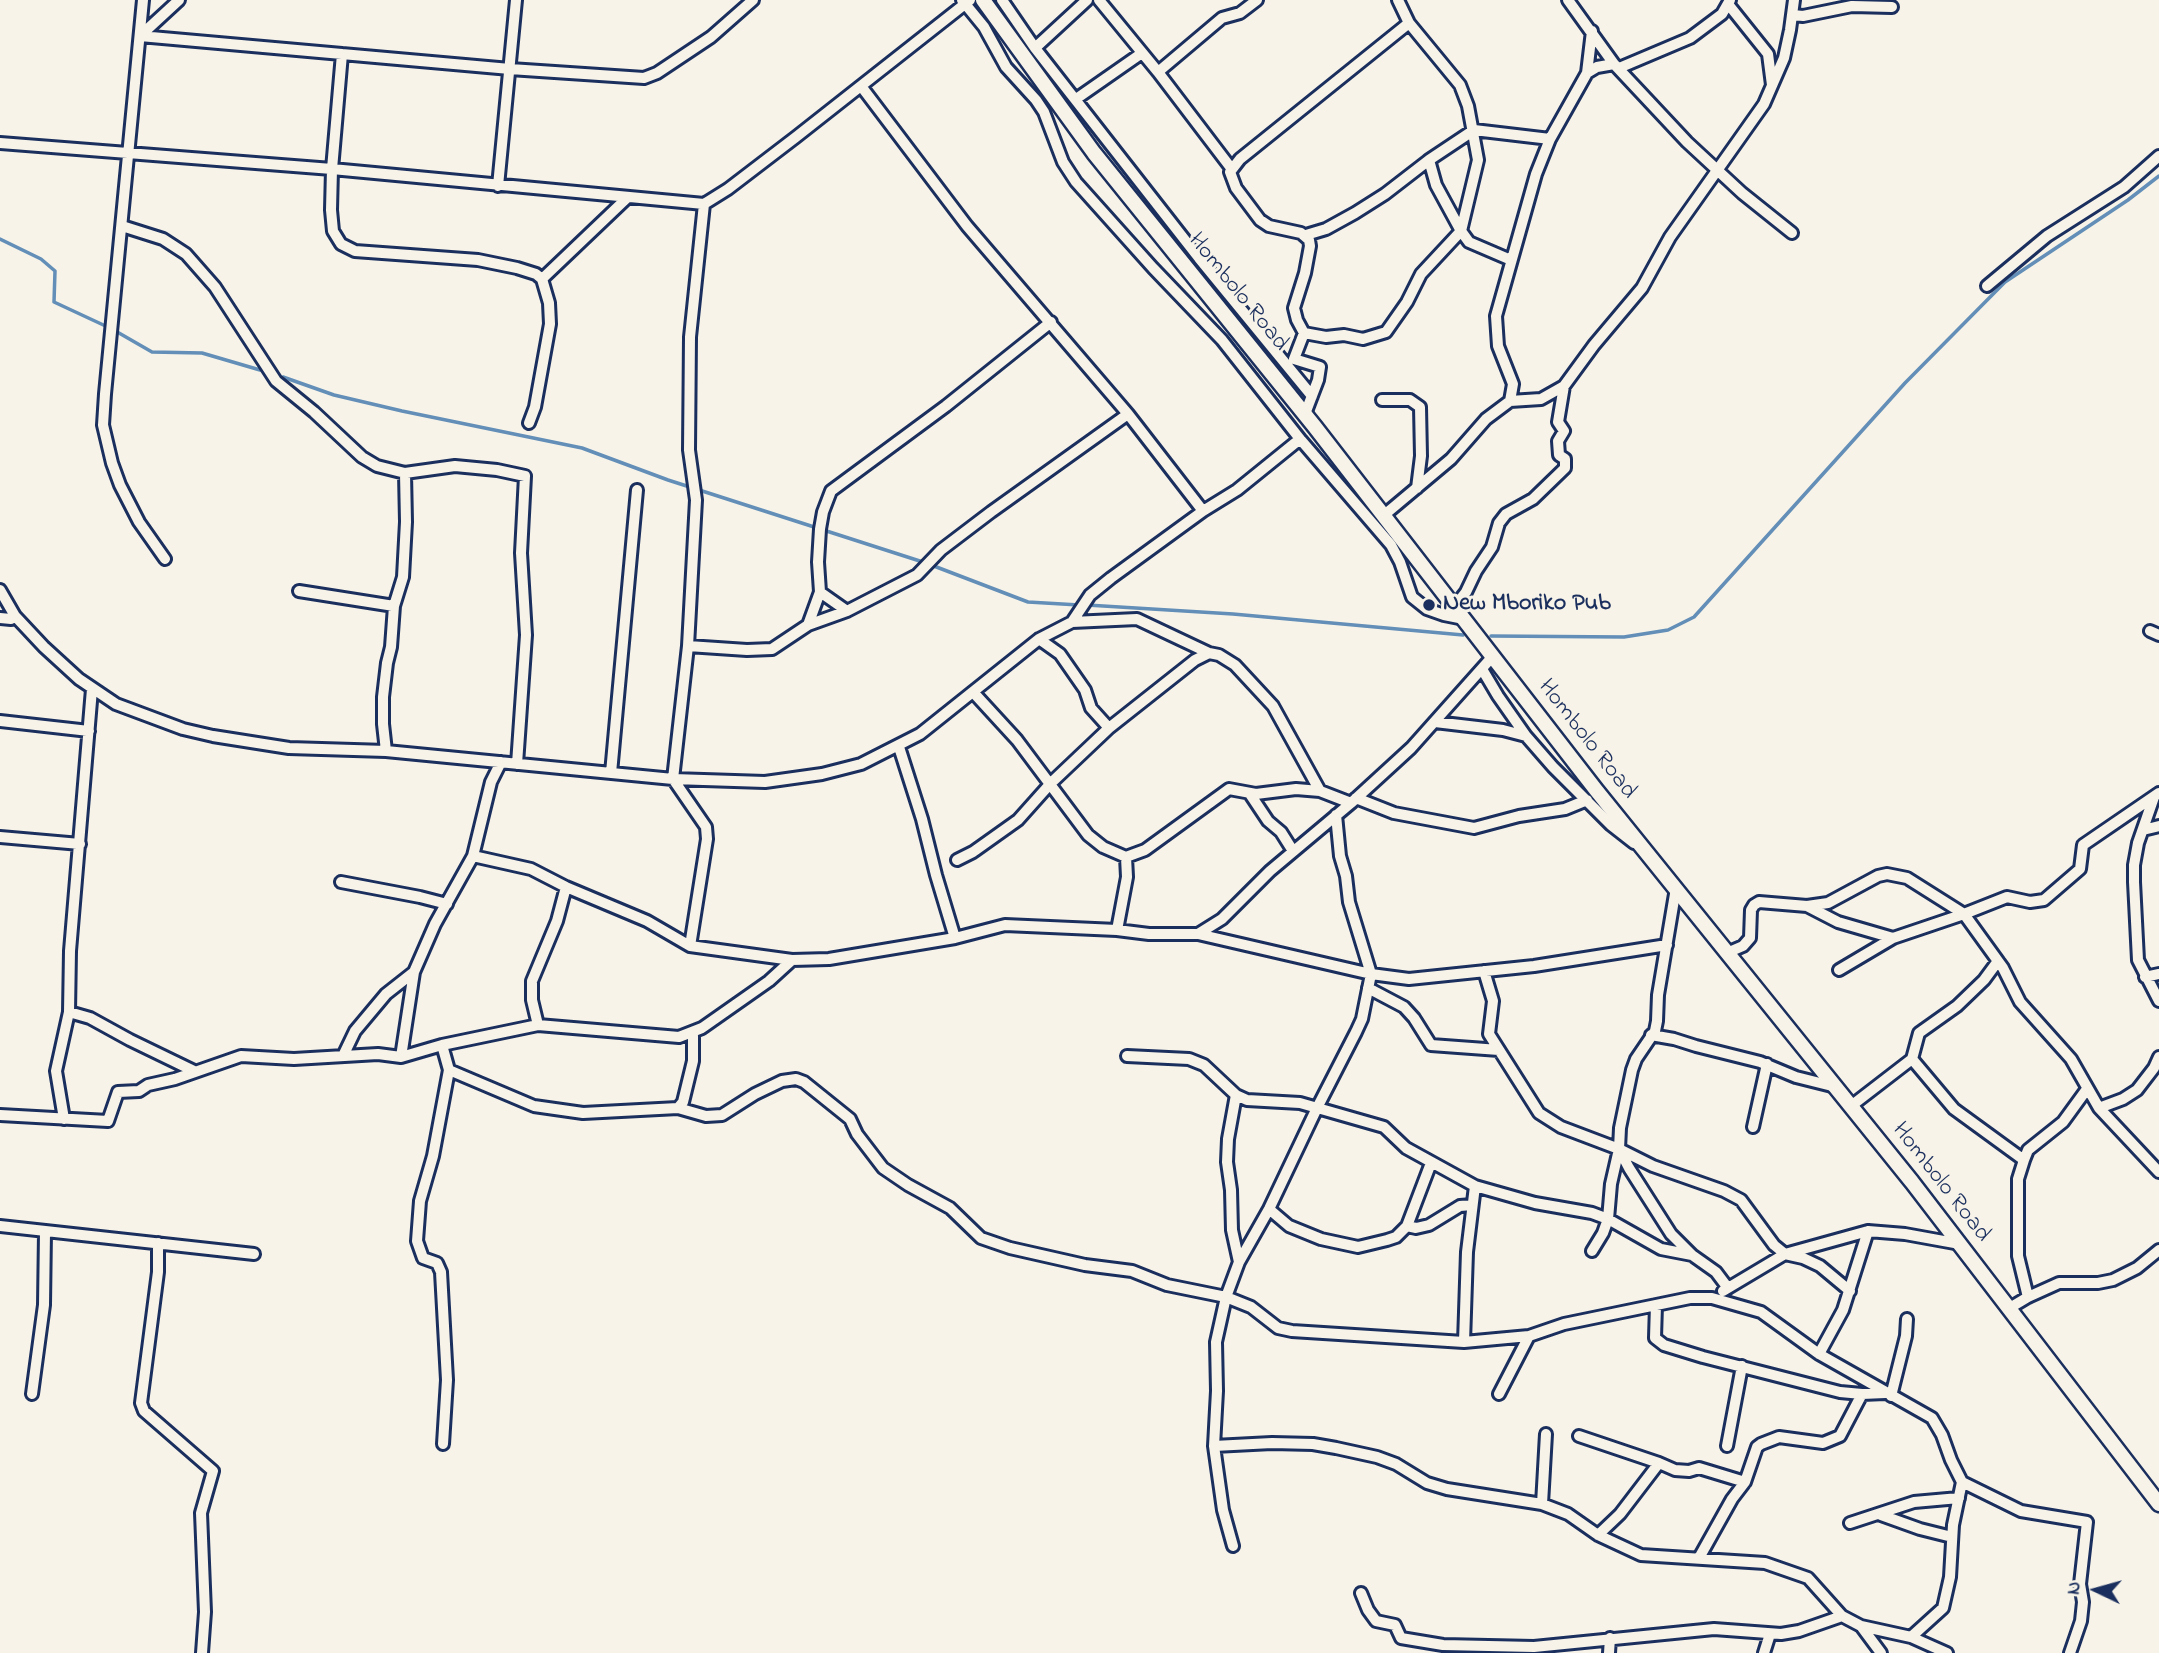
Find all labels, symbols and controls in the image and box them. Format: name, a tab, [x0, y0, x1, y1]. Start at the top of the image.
street label: Hombolo Road	[1180, 228, 1294, 358]
place label: New Mboriko Pub	[1443, 591, 1611, 619]
marker: New Mboriko Pub	[1421, 597, 1437, 613]
street label: Hombolo Road	[1530, 674, 1642, 806]
street label: Hombolo Road	[1884, 1117, 1996, 1249]
north arrow	[2061, 1555, 2131, 1625]
text: N	[2061, 1581, 2089, 1596]

